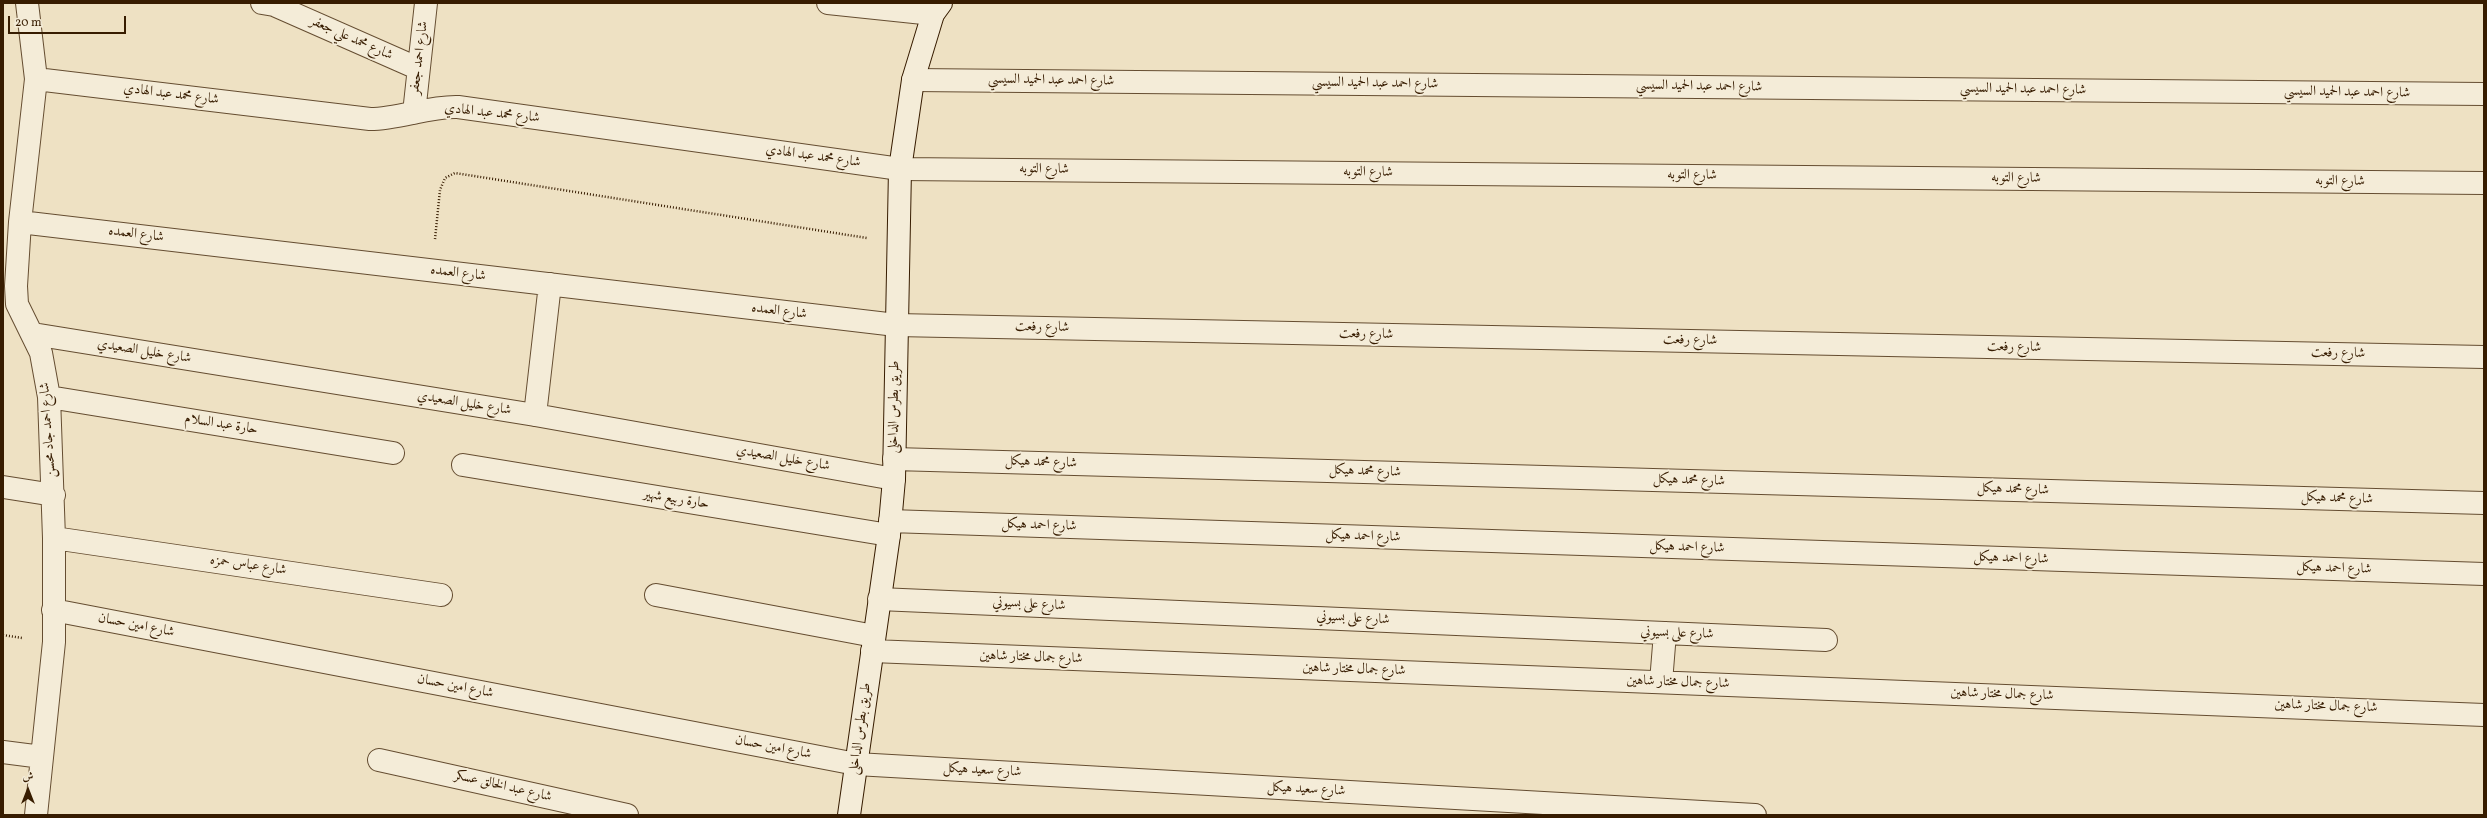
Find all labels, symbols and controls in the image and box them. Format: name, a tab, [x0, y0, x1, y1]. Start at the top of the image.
scale bar	[10, 8, 128, 34]
street label: شارع محمد علي جعفر	[307, 13, 395, 65]
text: 20 m	[15, 15, 42, 31]
street label: شارع احمد جعفر	[407, 20, 433, 96]
street label: شارع احمد عبد الحميد السيسي	[988, 71, 1114, 91]
street label: شارع احمد عبد الحميد السيسي	[1312, 74, 1438, 94]
street label: شارع احمد عبد الحميد السيسي	[1636, 77, 1762, 97]
street label: شارع احمد عبد الحميد السيسي	[1960, 80, 2086, 100]
street label: شارع محمد عبد الهادي	[122, 81, 220, 109]
street label: شارع احمد عبد الحميد السيسي	[2284, 83, 2410, 103]
street label: شارع محمد عبد الهادي	[443, 101, 541, 127]
street label: شارع محمد عبد الهادي	[764, 142, 862, 172]
street label: شارع التوبه	[1019, 161, 1069, 179]
street label: شارع التوبه	[1343, 164, 1393, 182]
street label: شارع التوبه	[1667, 167, 1717, 185]
street label: شارع التوبه	[1991, 170, 2041, 188]
street label: شارع التوبه	[2315, 173, 2365, 191]
street label: شارع العمده	[107, 223, 165, 247]
street label: شارع العمده	[429, 262, 487, 286]
street label: شارع العمده	[750, 300, 808, 324]
street label: شارع رفعت	[1015, 319, 1069, 337]
street label: شارع رفعت	[1339, 326, 1393, 344]
street label: شارع رفعت	[1663, 332, 1717, 350]
street label: شارع خليل الصعيدي	[96, 336, 192, 368]
street label: شارع رفعت	[1987, 339, 2041, 357]
street label: شارع رفعت	[2311, 345, 2365, 363]
street label: طريق بطرس الداخلى	[886, 360, 904, 454]
street label: شارع احمد جاد محسن	[37, 382, 61, 478]
street label: شارع خليل الصعيدي	[416, 388, 512, 420]
street label: حارة عبد السلام	[183, 411, 259, 439]
street label: شارع خليل الصعيدي	[735, 442, 831, 476]
street label: شارع محمد هيكل	[1005, 453, 1077, 473]
street label: شارع محمد هيكل	[1329, 462, 1401, 482]
street label: شارع محمد هيكل	[1653, 471, 1725, 491]
street label: شارع محمد هيكل	[1977, 480, 2049, 500]
street label: حارة ربيع شهير	[642, 487, 710, 513]
street label: شارع محمد هيكل	[2301, 489, 2373, 509]
street label: شارع احمد هيكل	[1001, 516, 1077, 536]
street label: شارع احمد هيكل	[1325, 527, 1401, 547]
street label: شارع احمد هيكل	[1649, 538, 1725, 558]
street label: شارع احمد هيكل	[1973, 549, 2049, 569]
street label: شارع عباس حمزه	[209, 552, 287, 580]
street label: شارع احمد هيكل	[2296, 559, 2372, 579]
street label: شارع على بسيوني	[992, 595, 1066, 615]
street label: شارع على بسيوني	[1316, 609, 1390, 629]
street label: شارع امين حسان	[96, 610, 176, 642]
street label: شارع على بسيوني	[1640, 624, 1714, 644]
street label: شارع جمال مختار شاهين	[979, 648, 1083, 668]
street label: شارع جمال مختار شاهين	[1302, 660, 1406, 680]
street label: شارع امين حسان	[415, 671, 495, 703]
street label: شارع جمال مختار شاهين	[1626, 673, 1730, 693]
street label: طريق بطرس الداخلى	[846, 682, 876, 776]
street label: شارع جمال مختار شاهين	[1950, 685, 2054, 705]
street label: شارع جمال مختار شاهين	[2274, 697, 2378, 717]
street label: شارع امين حسان	[733, 732, 813, 764]
street label: شارع سعيد هيكل	[942, 761, 1022, 781]
street label: شارع عبد الخالق عسكر	[453, 768, 553, 806]
north arrow	[8, 770, 48, 810]
text: ش	[23, 770, 33, 785]
street label: شارع سعيد هيكل	[1266, 780, 1346, 800]

